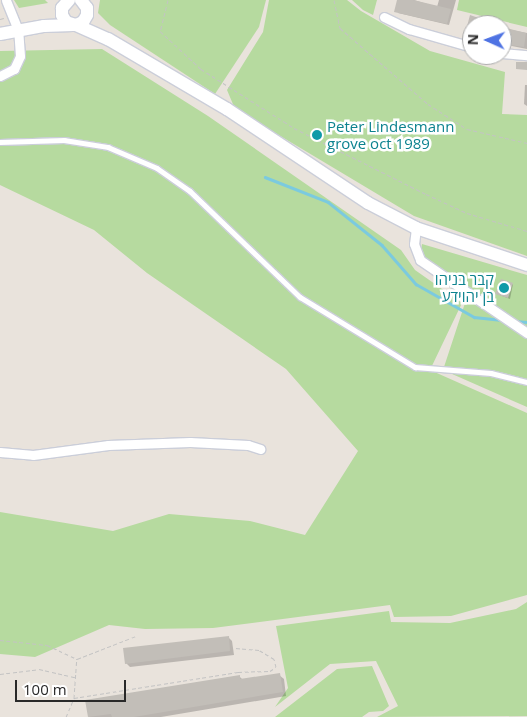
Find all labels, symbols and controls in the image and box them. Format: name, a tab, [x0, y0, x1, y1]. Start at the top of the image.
north arrow	[462, 15, 512, 65]
text: N	[463, 33, 482, 46]
place label: Peter Lindesmann grove oct 1989	[327, 117, 454, 152]
marker: Peter Lindesmann grove oct 1989	[311, 129, 323, 141]
place label: קבר בניהו בן יהוידע	[435, 270, 494, 305]
marker: קבר בניהו בן יהוידע	[498, 282, 510, 294]
scale bar	[18, 670, 129, 702]
text: 100 m	[23, 679, 67, 699]

